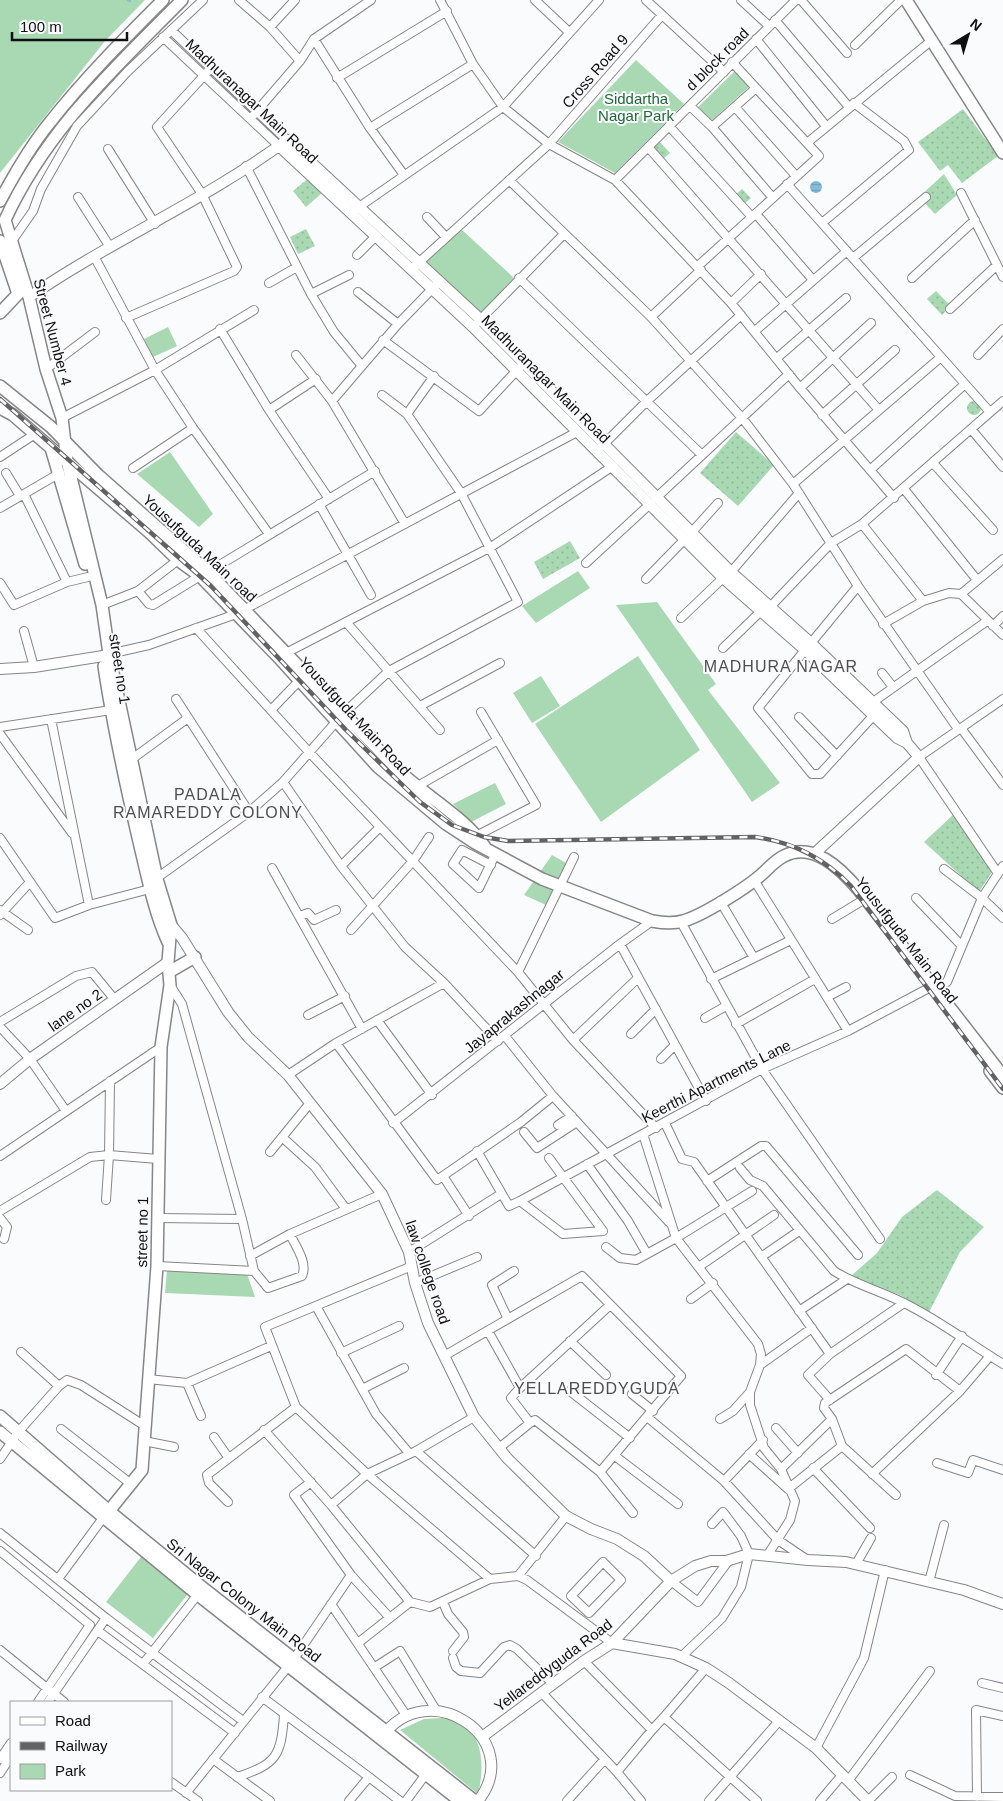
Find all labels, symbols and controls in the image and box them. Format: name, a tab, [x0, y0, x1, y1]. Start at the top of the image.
scale bar	[12, 10, 128, 42]
north arrow	[943, 10, 993, 60]
text: N	[967, 15, 985, 34]
text: 100 m	[20, 18, 62, 35]
street label: d block road	[682, 24, 752, 94]
street label: Cross Road 9	[558, 31, 632, 111]
street label: Madhuranagar Main Road	[182, 35, 322, 167]
park label: Siddartha Nagar Park	[598, 90, 674, 124]
street label: Street Number 4	[31, 277, 75, 387]
street label: Madhuranagar Main Road	[478, 311, 614, 447]
street label: Yousufguda Main road	[140, 491, 260, 605]
street label: street no 1	[106, 633, 134, 705]
street label: Yousufguda Main Road	[296, 653, 414, 779]
district label: MADHURA NAGAR	[704, 658, 858, 675]
district label: PADALA RAMAREDDY COLONY	[113, 786, 303, 821]
street label: Yousufguda Main Road	[852, 874, 962, 1006]
street label: Jayaprakashnagar	[461, 966, 567, 1056]
street label: lane no 2	[45, 985, 105, 1035]
street label: Keerthi Apartments Lane	[639, 1036, 793, 1126]
street label: street no 1	[133, 1196, 151, 1268]
street label: law college road	[402, 1218, 454, 1326]
district label: YELLAREDDYGUDA	[514, 1380, 680, 1397]
street label: Sri Nagar Colony Main Road	[164, 1535, 324, 1665]
street label: Yellareddyguda Road	[491, 1615, 615, 1715]
legend	[10, 1701, 172, 1791]
text: Road	[55, 1712, 91, 1729]
text: Railway	[55, 1737, 108, 1754]
text: Park	[55, 1762, 86, 1779]

